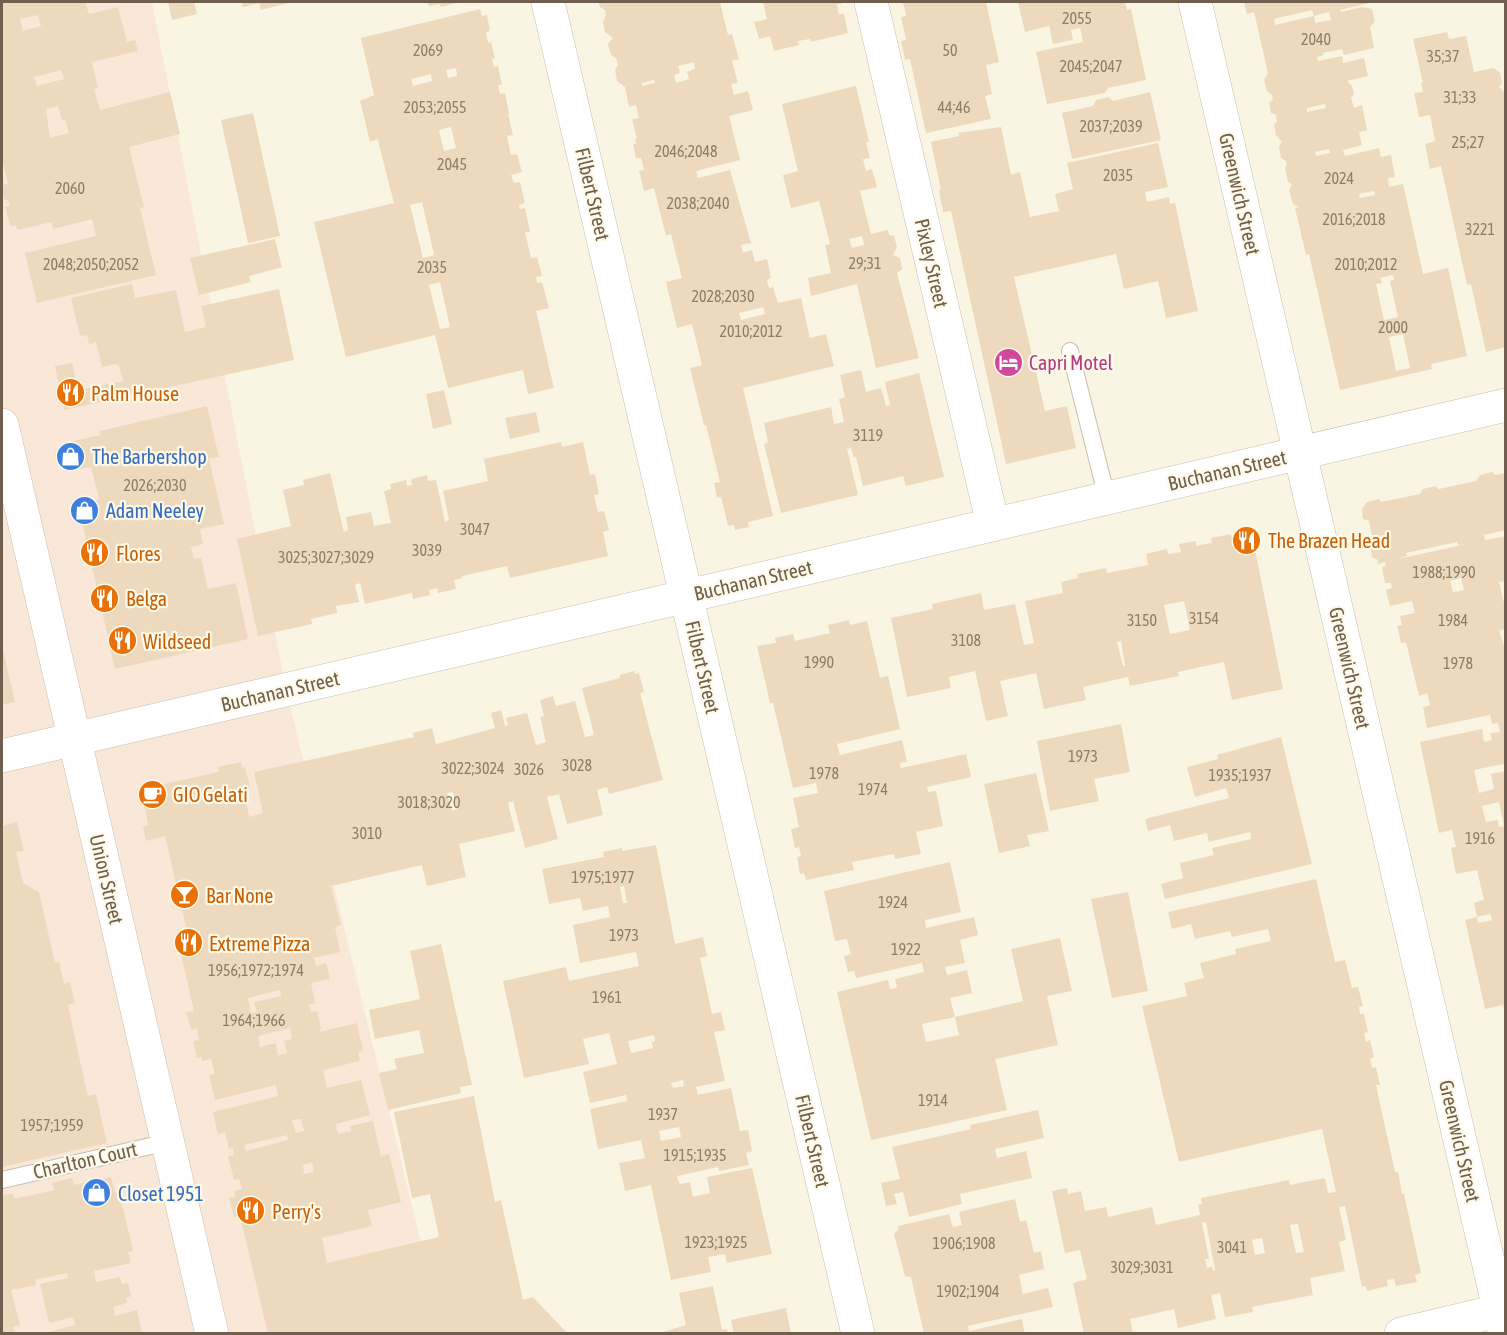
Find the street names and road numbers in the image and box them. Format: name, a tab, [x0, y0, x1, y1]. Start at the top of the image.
street label: Greenwich Street	[1215, 131, 1265, 257]
street label: Filbert Street	[571, 145, 615, 243]
street label: Pixley Street	[911, 216, 953, 310]
street label: Buchanan Street	[1166, 445, 1289, 495]
street label: Buchanan Street	[692, 555, 815, 605]
street label: Greenwich Street	[1325, 605, 1375, 731]
street label: Filbert Street	[681, 618, 725, 716]
street label: Buchanan Street	[219, 666, 342, 716]
street label: Union Street	[85, 832, 129, 927]
street label: Greenwich Street	[1435, 1078, 1485, 1204]
street label: Filbert Street	[791, 1092, 835, 1190]
street label: Charlton Court	[31, 1137, 140, 1183]

